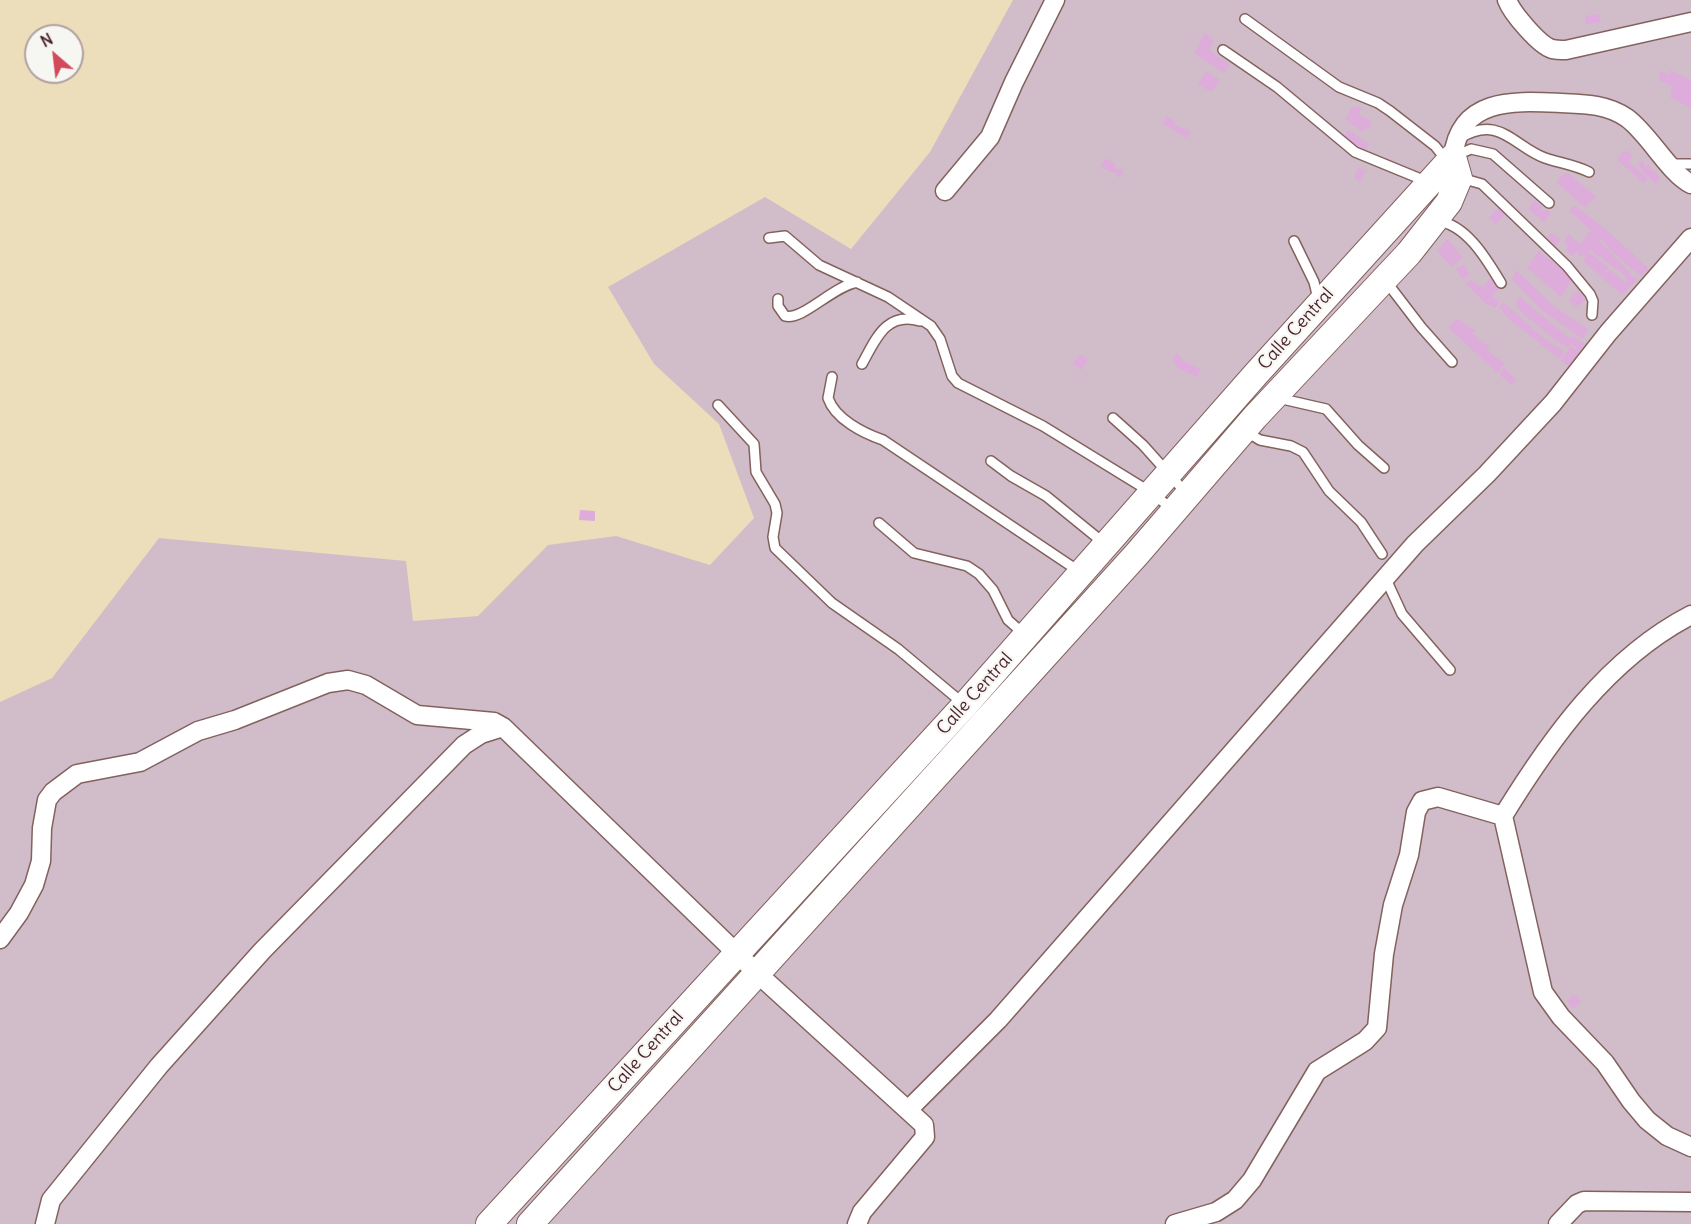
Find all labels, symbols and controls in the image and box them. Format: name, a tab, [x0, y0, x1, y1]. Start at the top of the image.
north arrow	[24, 24, 84, 84]
text: N	[37, 28, 56, 51]
street label: Calle Central	[1254, 284, 1338, 374]
street label: Calle Central	[933, 649, 1017, 739]
street label: Calle Central	[604, 1007, 688, 1097]

